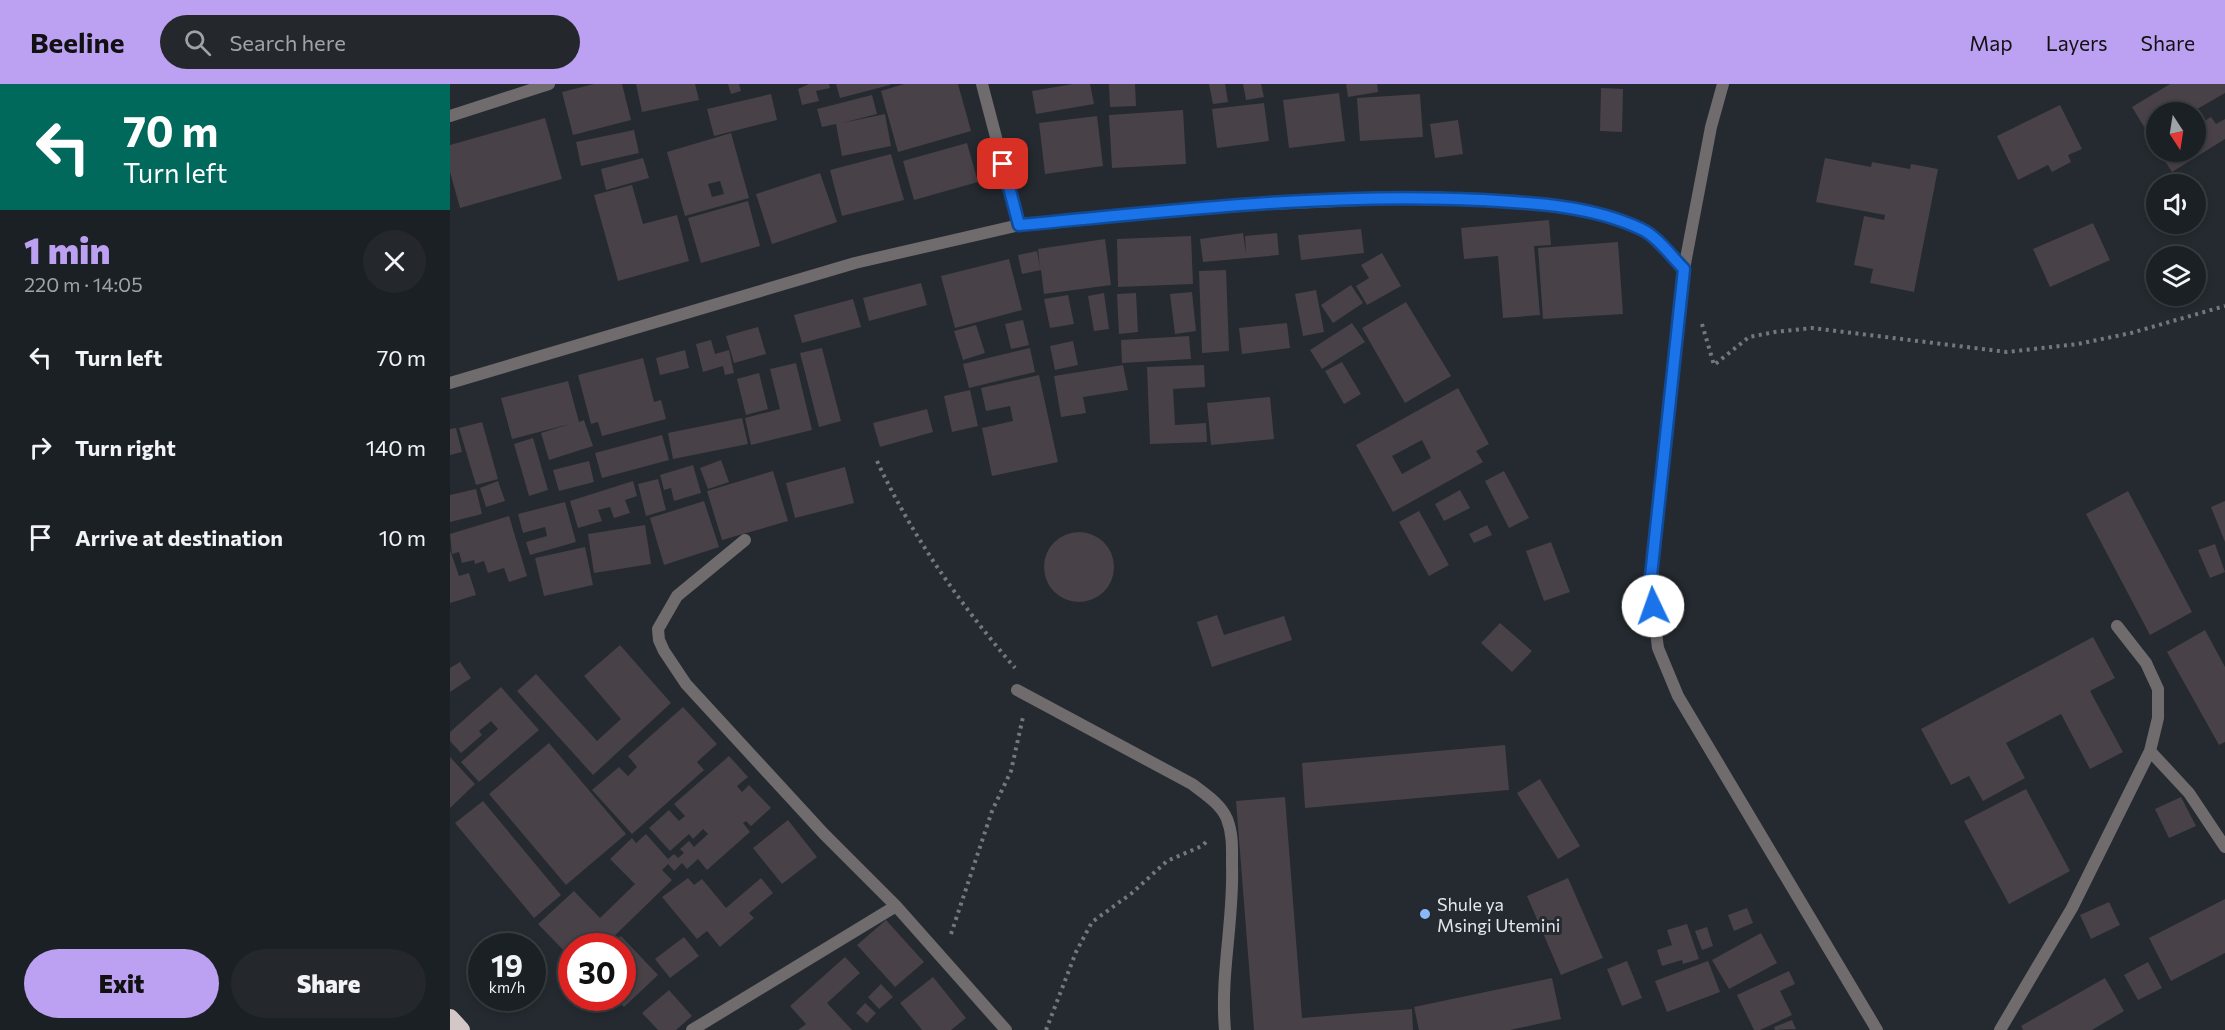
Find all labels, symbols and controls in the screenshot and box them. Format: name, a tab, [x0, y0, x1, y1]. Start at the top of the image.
search box	[160, 15, 580, 69]
text: Beeline	[30, 25, 124, 59]
icon: search	[181, 26, 214, 59]
text: Search here	[229, 29, 346, 56]
text: Map	[1969, 30, 2013, 55]
text: Layers	[2046, 30, 2108, 55]
text: Share	[2141, 30, 2195, 55]
north arrow	[2146, 102, 2206, 162]
map controls	[2146, 102, 2206, 306]
text: 70 m	[123, 104, 218, 156]
icon: left	[24, 108, 102, 186]
pin	[977, 138, 1028, 189]
icon: arrive	[986, 147, 1019, 180]
text: Turn left	[123, 156, 227, 189]
button: sound	[2146, 174, 2206, 234]
text: 1 min	[24, 227, 110, 271]
button: close	[363, 230, 426, 293]
button: layers	[2146, 246, 2206, 306]
text: 220 m · 14:05	[24, 272, 143, 296]
icon: left	[24, 341, 57, 374]
text: Turn left	[75, 344, 162, 371]
text: 70 m	[377, 344, 426, 371]
icon: right	[24, 431, 57, 464]
text: Turn right	[75, 434, 176, 461]
text: 140 m	[366, 434, 426, 461]
icon: arrive	[24, 521, 57, 554]
text: Arrive at destination	[75, 524, 283, 551]
text: 10 m	[379, 524, 426, 551]
position arrow	[1621, 574, 1685, 638]
place label: Shule ya Msingi Utemini	[1437, 893, 1560, 936]
marker: Shule ya Msingi Utemini	[1418, 907, 1432, 921]
speed limit sign: 30	[558, 933, 636, 1011]
text: 19	[491, 946, 523, 983]
button: Exit	[24, 949, 219, 1018]
button: Share	[231, 949, 426, 1018]
text: km/h	[489, 978, 525, 996]

